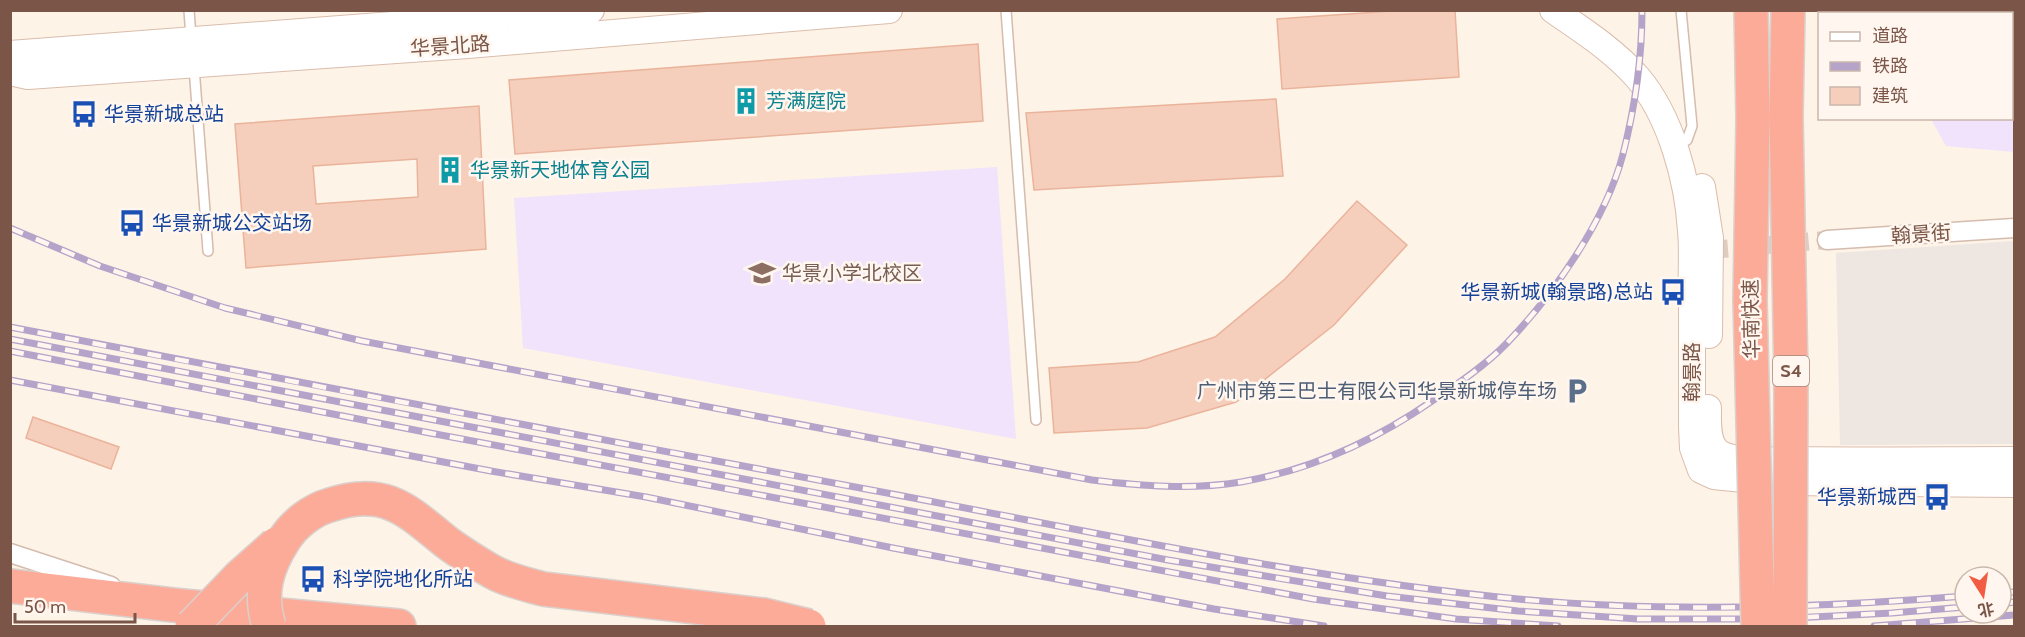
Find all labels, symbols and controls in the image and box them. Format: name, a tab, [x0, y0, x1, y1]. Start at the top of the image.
legend	[1818, 12, 2013, 120]
text: 道路	[1872, 25, 1908, 47]
street label: 华景北路	[409, 31, 491, 61]
text: 铁路	[1872, 55, 1908, 77]
text: 建筑	[1872, 85, 1908, 107]
building icon: 芳满庭院	[731, 86, 761, 116]
place label: 芳满庭院	[766, 89, 846, 113]
bus stop icon: 华景新城总站	[69, 99, 99, 129]
place label: 华景新城总站	[104, 102, 224, 126]
building icon: 华景新天地体育公园	[435, 155, 465, 185]
place label: 华景新天地体育公园	[470, 158, 650, 182]
bus stop icon: 华景新城公交站场	[117, 208, 147, 238]
place label: 华景新城公交站场	[152, 211, 312, 235]
street label: 翰景街	[1890, 220, 1952, 248]
school or university icon: 华景小学北校区	[747, 258, 777, 288]
place label: 华景小学北校区	[782, 261, 922, 285]
bus stop icon: 华景新城(翰景路)总站	[1658, 277, 1688, 307]
street label: 华南快速	[1738, 279, 1764, 359]
place label: 华景新城(翰景路)总站	[1460, 280, 1653, 304]
street label: 翰景路	[1680, 342, 1704, 402]
road number: S4	[1773, 356, 1809, 386]
parking icon: 广州市第三巴士有限公司华景新城停车场	[1562, 376, 1592, 406]
place label: 广州市第三巴士有限公司华景新城停车场	[1197, 379, 1557, 403]
bus stop icon: 华景新城西	[1922, 482, 1952, 512]
place label: 华景新城西	[1817, 485, 1917, 509]
bus stop icon: 科学院地化所站	[298, 564, 328, 594]
north arrow	[1953, 565, 2013, 625]
place label: 科学院地化所站	[333, 567, 473, 591]
scale bar	[15, 586, 135, 624]
text: 50 m	[24, 596, 66, 618]
text: 北	[1976, 598, 1996, 620]

